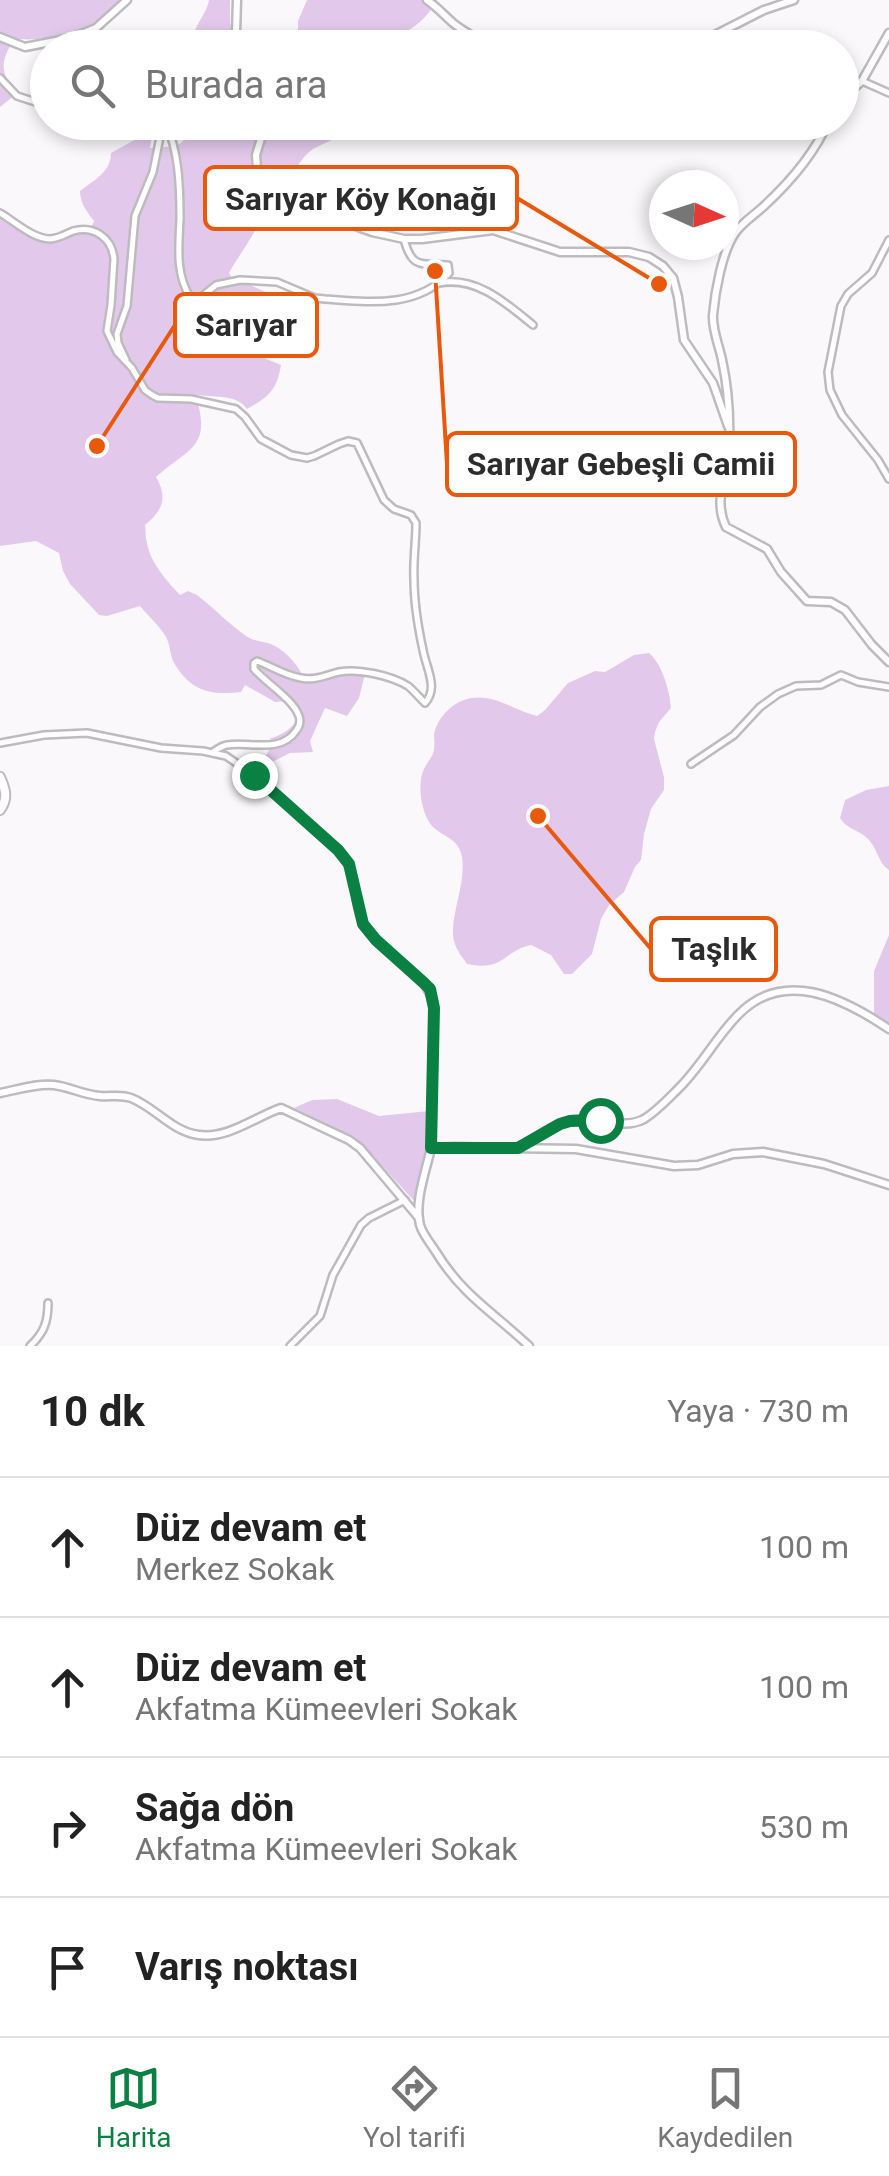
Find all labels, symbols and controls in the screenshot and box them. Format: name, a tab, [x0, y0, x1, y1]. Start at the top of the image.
search box	[30, 30, 859, 140]
icon: search	[65, 58, 120, 113]
text: Burada ara	[145, 63, 327, 107]
callout: Sarıyar Köy Konağı	[205, 167, 517, 229]
north arrow	[649, 170, 739, 260]
text: Sarıyar Köy Konağı	[225, 180, 497, 218]
callout: Sarıyar	[175, 294, 317, 356]
text: Sarıyar	[195, 306, 297, 344]
callout: Sarıyar Gebeşli Camii	[447, 433, 795, 495]
text: Sarıyar Gebeşli Camii	[467, 445, 775, 483]
route end	[232, 753, 278, 799]
callout: Taşlık	[651, 918, 776, 980]
text: Taşlık	[671, 930, 758, 968]
route start	[578, 1098, 624, 1144]
text: 10 dk	[40, 1387, 145, 1436]
text: Yaya · 730 m	[667, 1392, 849, 1430]
text: Düz devam et	[135, 1506, 366, 1550]
icon: ahead	[40, 1520, 95, 1575]
text: 100 m	[759, 1528, 849, 1566]
text: Merkez Sokak	[135, 1550, 335, 1588]
text: Düz devam et	[135, 1646, 366, 1690]
icon: ahead	[40, 1660, 95, 1715]
text: 100 m	[759, 1668, 849, 1706]
text: Akfatma Kümeevleri Sokak	[135, 1690, 518, 1728]
text: Sağa dön	[135, 1786, 294, 1830]
icon: right	[40, 1800, 95, 1855]
text: 530 m	[759, 1808, 849, 1846]
text: Akfatma Kümeevleri Sokak	[135, 1830, 518, 1868]
icon: arrive	[40, 1940, 95, 1995]
text: Varış noktası	[135, 1945, 359, 1989]
tab: Harita	[96, 2061, 172, 2154]
tab: Yol tarifi	[363, 2061, 466, 2154]
tab: Kaydedilen	[657, 2061, 793, 2154]

